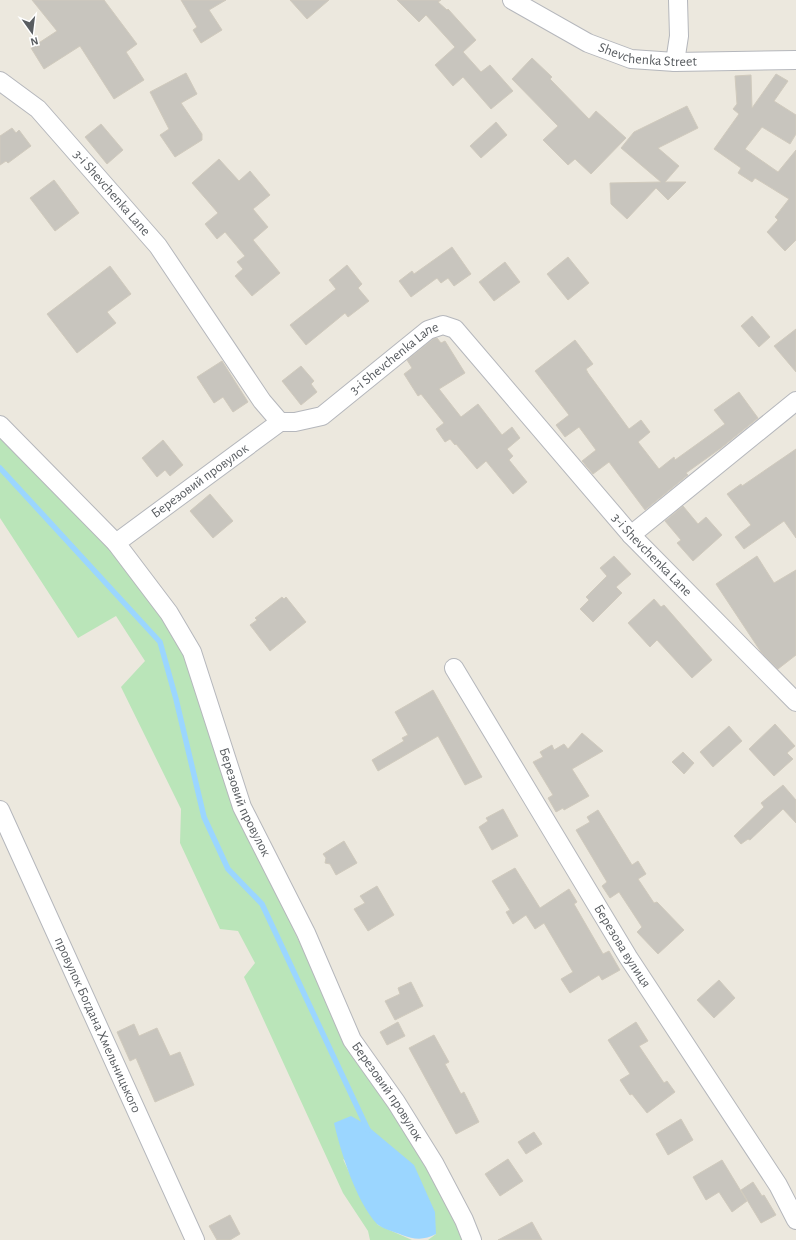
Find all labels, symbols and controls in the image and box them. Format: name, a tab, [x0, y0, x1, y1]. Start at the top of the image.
north arrow	[12, 12, 52, 52]
text: N	[29, 35, 39, 47]
street label: Shevchenka Street	[596, 40, 697, 69]
street label: 3-i Shevchenka Lane	[71, 148, 153, 239]
street label: 3-i Shevchenka Lane	[347, 320, 440, 397]
street label: Березовий провулок	[149, 441, 252, 521]
street label: 3-i Shevchenka Lane	[609, 511, 694, 599]
street label: Березовий провулок	[216, 746, 273, 859]
street label: Березова вулиця	[591, 902, 653, 990]
street label: провулок Богдана Хмельницького	[52, 935, 143, 1115]
street label: Березовий провулок	[349, 1039, 426, 1144]

